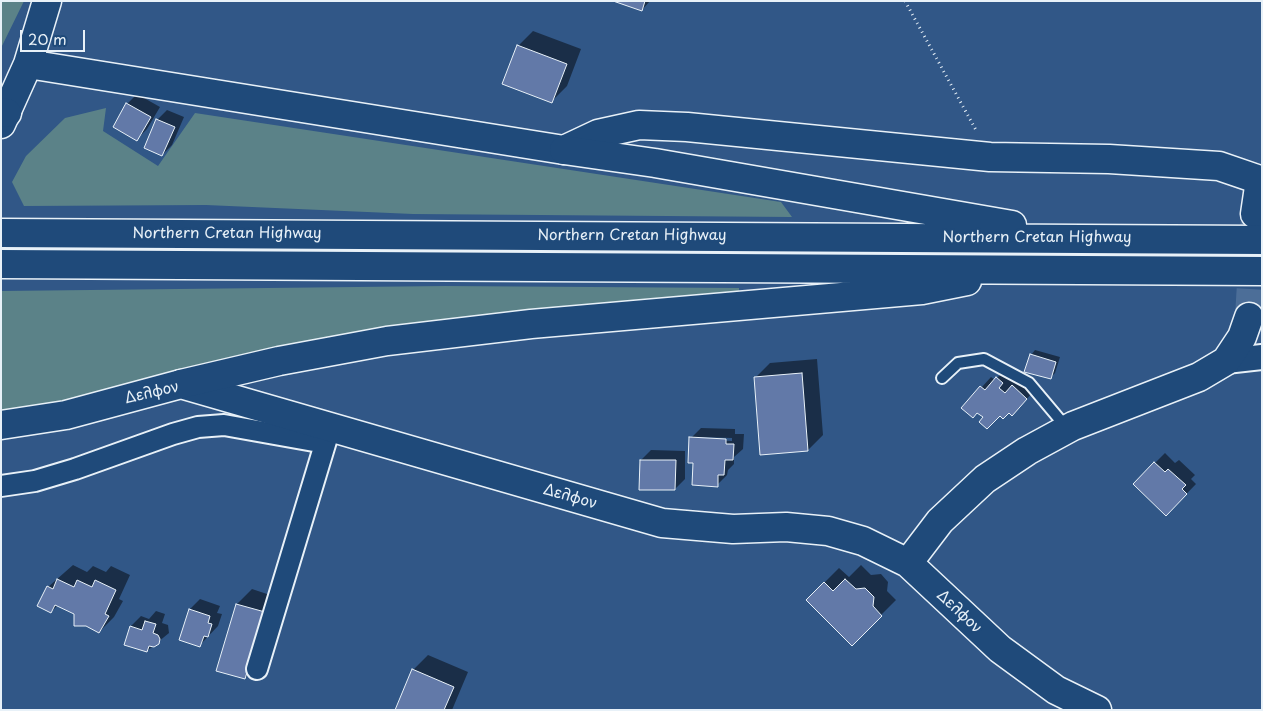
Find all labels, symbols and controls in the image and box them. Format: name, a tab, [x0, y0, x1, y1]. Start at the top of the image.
scale bar	[22, 20, 88, 52]
text: 20 m	[28, 27, 67, 50]
street label: Northern Cretan Highway	[133, 225, 321, 243]
street label: Northern Cretan Highway	[538, 227, 726, 245]
street label: Northern Cretan Highway	[943, 229, 1131, 247]
street label: Δελφον	[123, 378, 181, 408]
street label: Δελφον	[541, 481, 599, 513]
street label: Δελφον	[933, 587, 985, 637]

